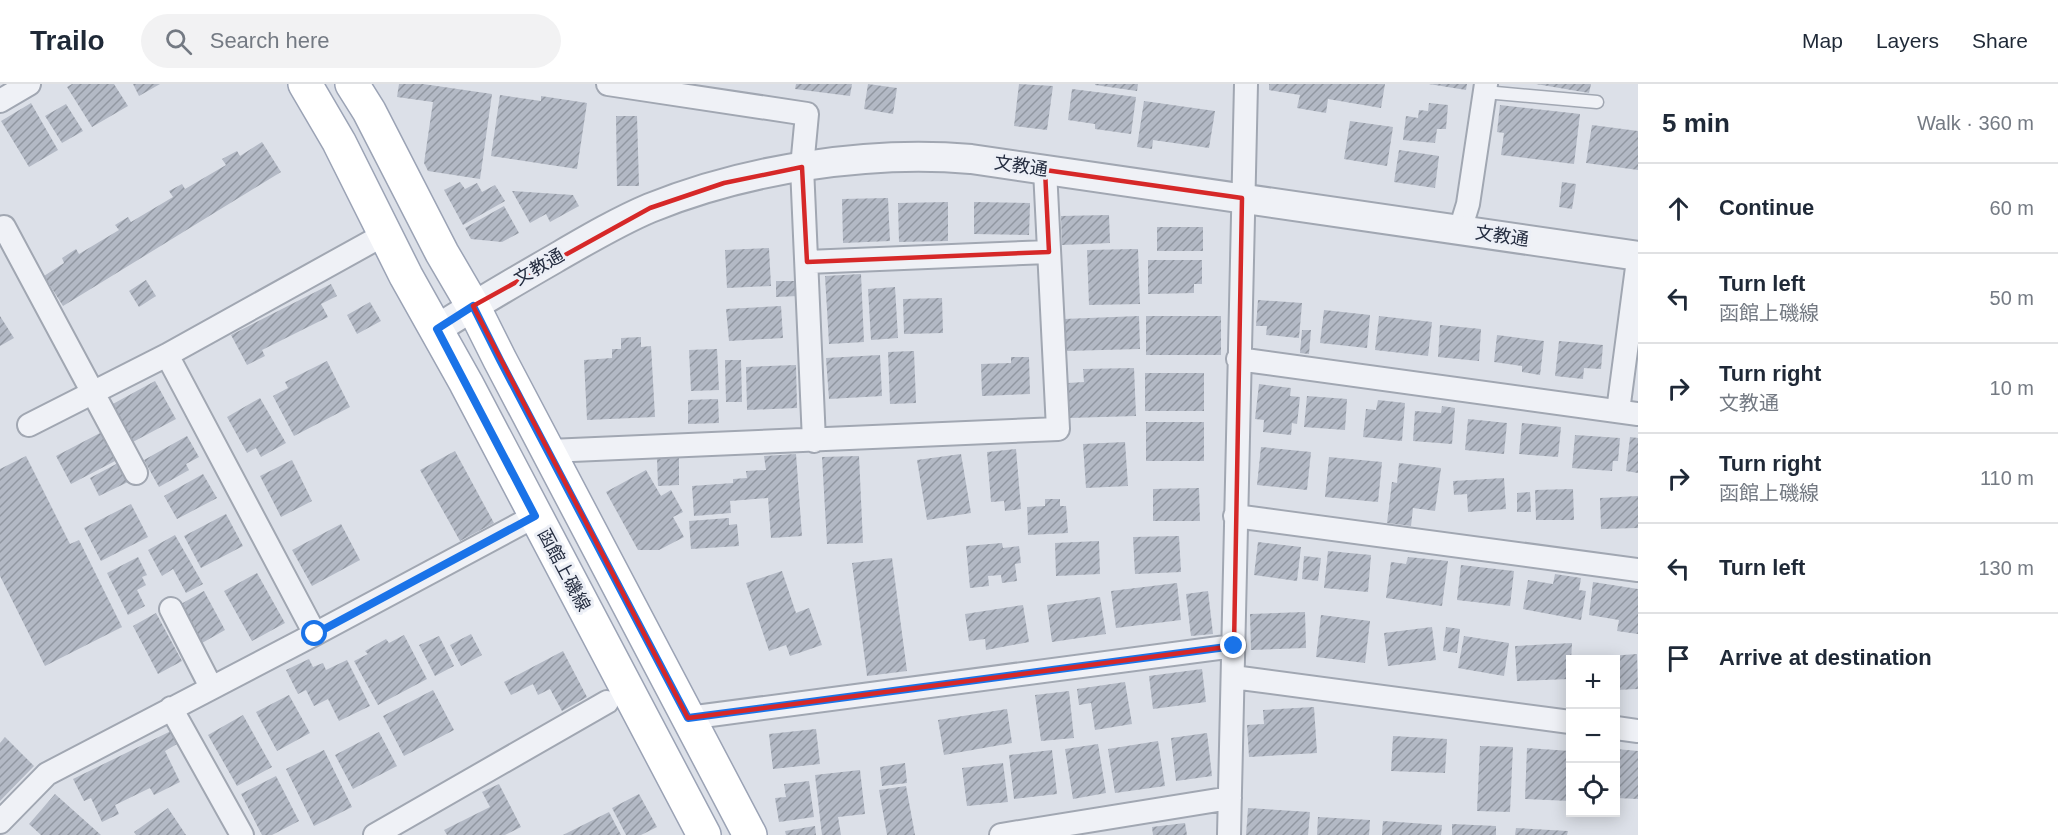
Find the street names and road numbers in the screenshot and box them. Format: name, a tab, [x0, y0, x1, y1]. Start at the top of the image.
street label: 文教通	[993, 152, 1049, 180]
street label: 文教通	[1474, 222, 1530, 250]
street label: 文教通	[511, 245, 567, 289]
street label: 函館上磯線	[534, 526, 594, 614]

